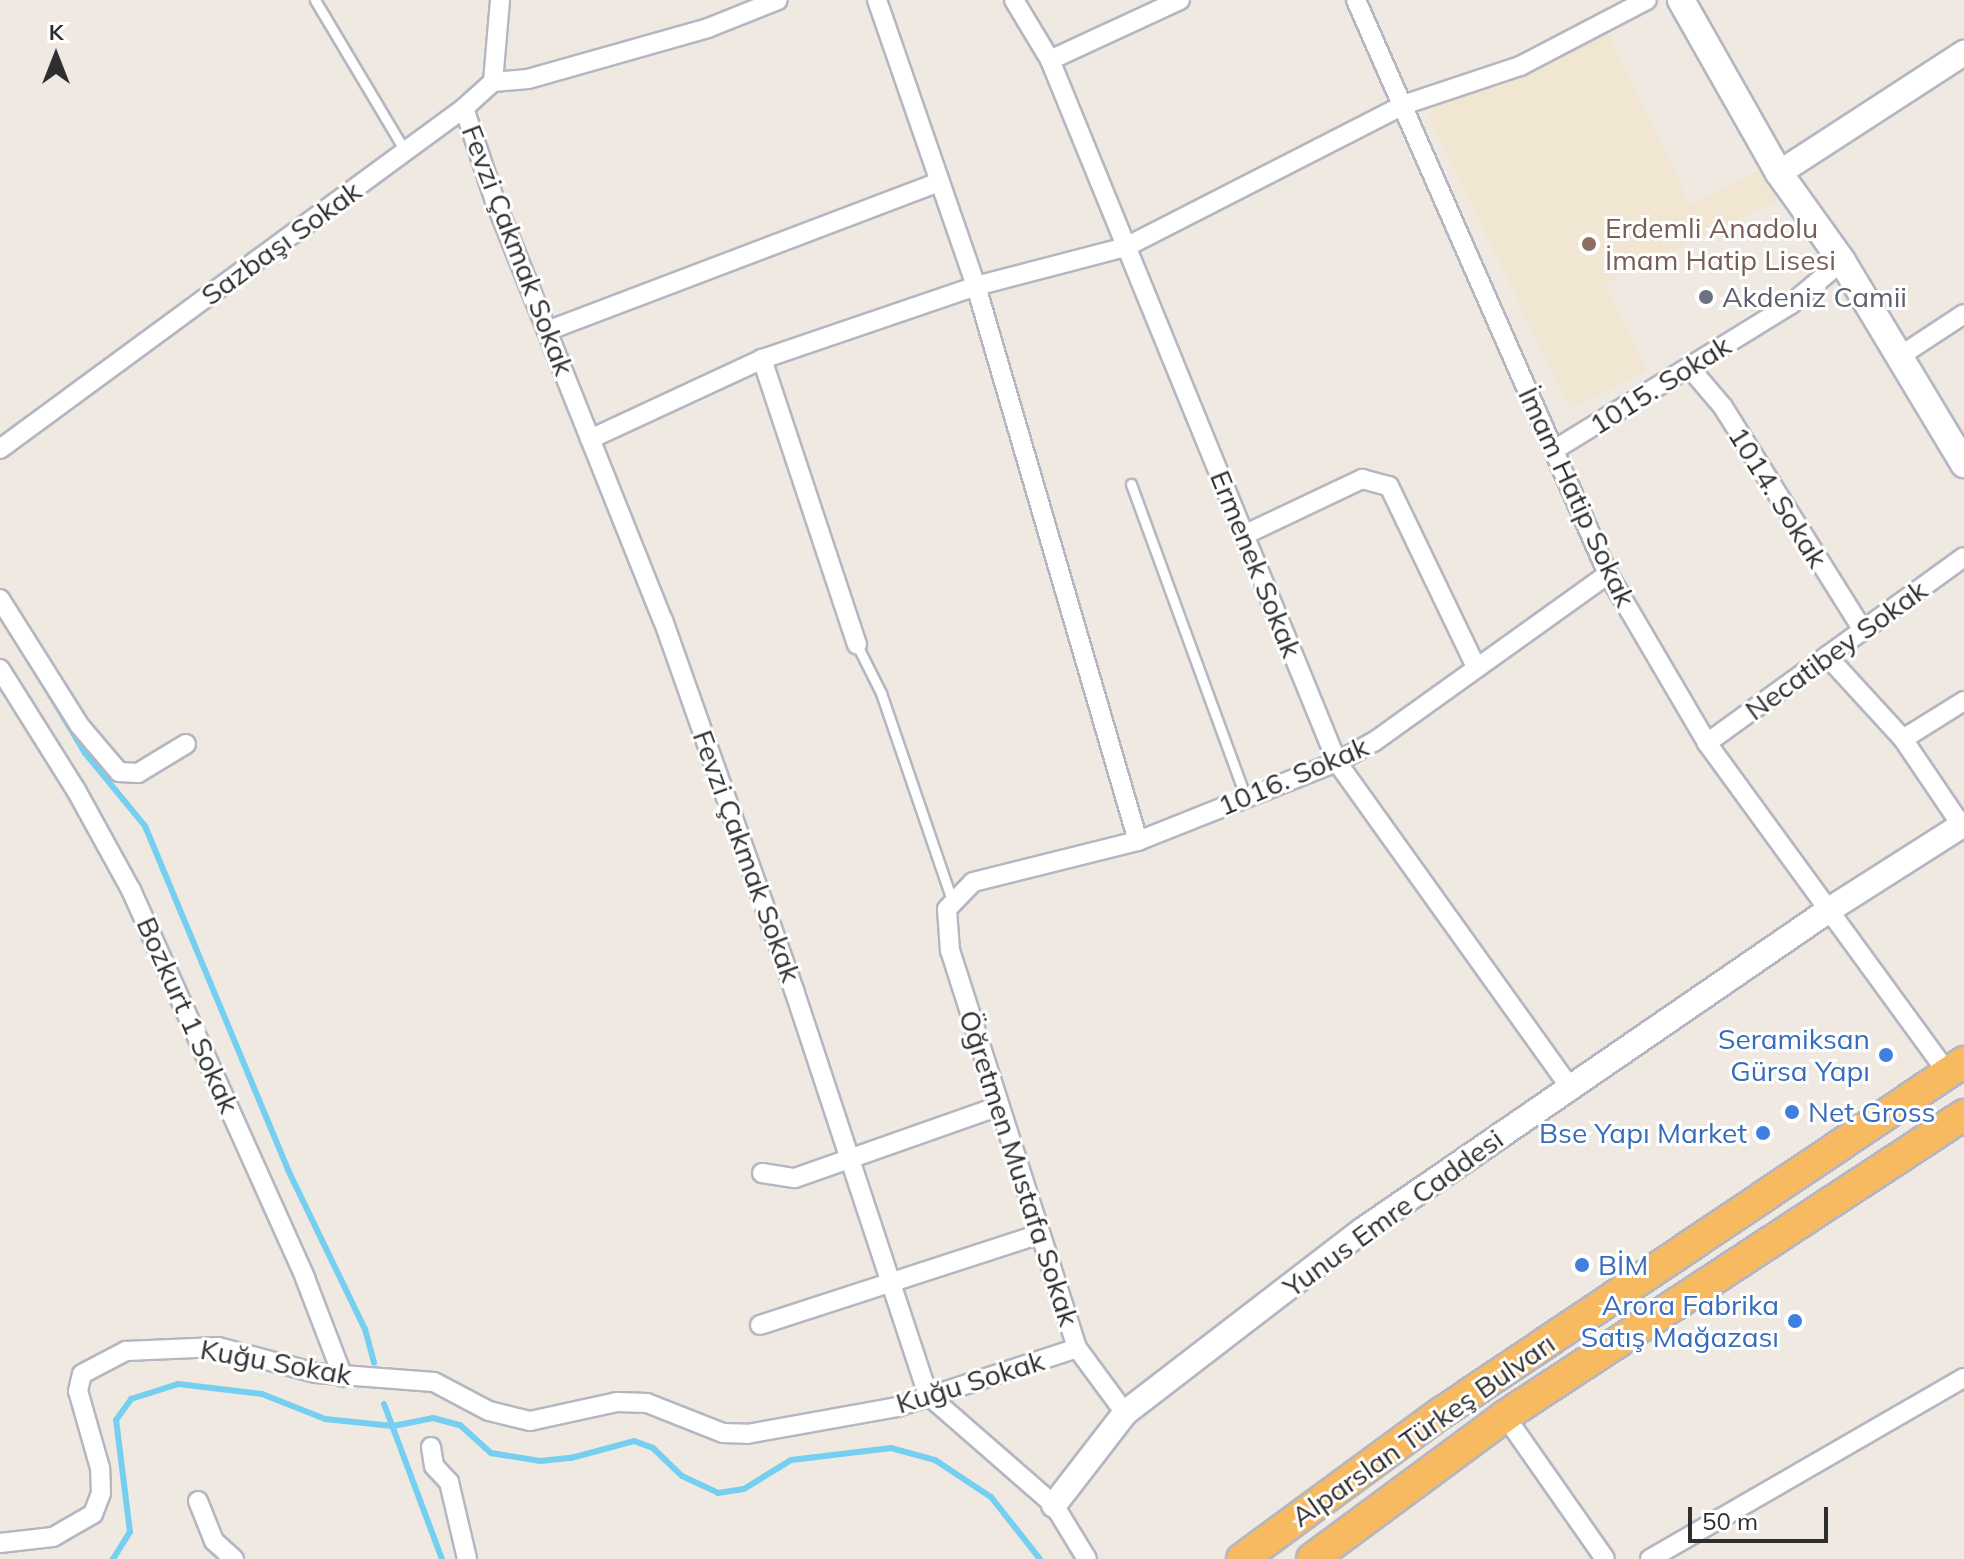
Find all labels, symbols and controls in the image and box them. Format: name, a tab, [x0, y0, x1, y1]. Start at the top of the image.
north arrow	[16, 16, 96, 96]
text: K	[49, 18, 63, 46]
street label: Fevzi Çakmak Sokak	[455, 120, 581, 380]
street label: Sazbaşı Sokak	[195, 174, 367, 312]
place label: Erdemli Anadolu İmam Hatip Lisesi	[1605, 211, 1836, 277]
marker: Erdemli Anadolu İmam Hatip Lisesi	[1580, 235, 1598, 253]
place label: Akdeniz Camii	[1722, 280, 1907, 314]
marker: Akdeniz Camii	[1697, 288, 1715, 306]
street label: 1015. Sokak	[1583, 328, 1737, 442]
street label: İmam Hatip Sokak	[1511, 382, 1643, 612]
street label: 1014. Sokak	[1721, 420, 1835, 574]
street label: Ermenek Sokak	[1203, 466, 1309, 662]
street label: Necatibey Sokak	[1739, 573, 1933, 727]
street label: Fevzi Çakmak Sokak	[686, 726, 808, 986]
street label: 1016. Sokak	[1213, 729, 1373, 823]
street label: Bozkurt 1 Sokak	[130, 912, 246, 1118]
street label: Öğretmen Mustafa Sokak	[952, 1006, 1086, 1330]
place label: Seramiksan Gürsa Yapı	[1718, 1022, 1870, 1088]
marker: Seramiksan Gürsa Yapı	[1877, 1046, 1895, 1064]
place label: Net Gross	[1808, 1095, 1935, 1129]
marker: Net Gross	[1783, 1103, 1801, 1121]
place label: Bse Yapı Market	[1539, 1116, 1747, 1150]
street label: Yunus Emre Caddesi	[1277, 1122, 1509, 1304]
marker: Bse Yapı Market	[1754, 1124, 1772, 1142]
place label: BİM	[1598, 1248, 1648, 1282]
marker: BİM	[1573, 1256, 1591, 1274]
place label: Arora Fabrika Satış Mağazası	[1581, 1288, 1779, 1354]
marker: Arora Fabrika Satış Mağazası	[1786, 1312, 1804, 1330]
street label: Alparslan Türkeş Bulvarı	[1285, 1326, 1561, 1534]
street label: Kuğu Sokak	[198, 1332, 354, 1392]
street label: Kuğu Sokak	[892, 1344, 1048, 1420]
scale bar	[1692, 1491, 1832, 1541]
text: 50 m	[1702, 1506, 1758, 1536]

